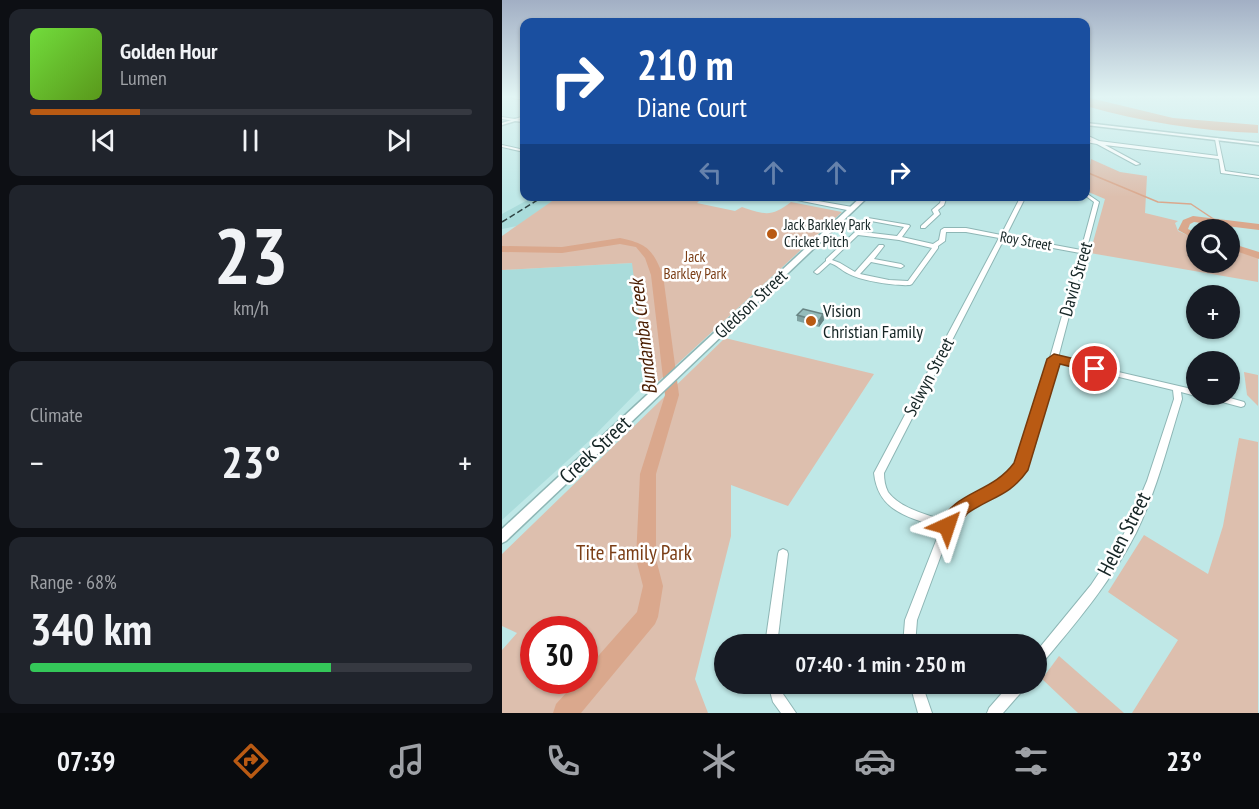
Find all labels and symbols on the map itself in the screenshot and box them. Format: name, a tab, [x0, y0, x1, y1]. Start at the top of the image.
place label: Jack Barkley Park Cricket Pitch	[783, 215, 871, 251]
marker: Jack Barkley Park Cricket Pitch	[765, 227, 779, 241]
street label: Roy Street	[999, 227, 1054, 254]
street label: David Street	[1054, 239, 1097, 319]
park label: Jack Barkley Park	[663, 247, 727, 283]
street label: Gledson Street	[709, 264, 792, 343]
water label: Bundamba Creek	[623, 276, 663, 396]
place label: Vision Christian Family	[822, 299, 923, 343]
marker: Vision Christian Family	[804, 314, 818, 328]
street label: Selwyn Street	[898, 333, 959, 420]
pin	[1069, 343, 1120, 394]
street label: Creek Street	[553, 410, 636, 489]
street label: Helen Street	[1091, 487, 1156, 580]
position arrow	[915, 494, 979, 558]
park label: Tite Family Park	[576, 539, 692, 566]
speed limit sign: 30	[520, 616, 598, 694]

